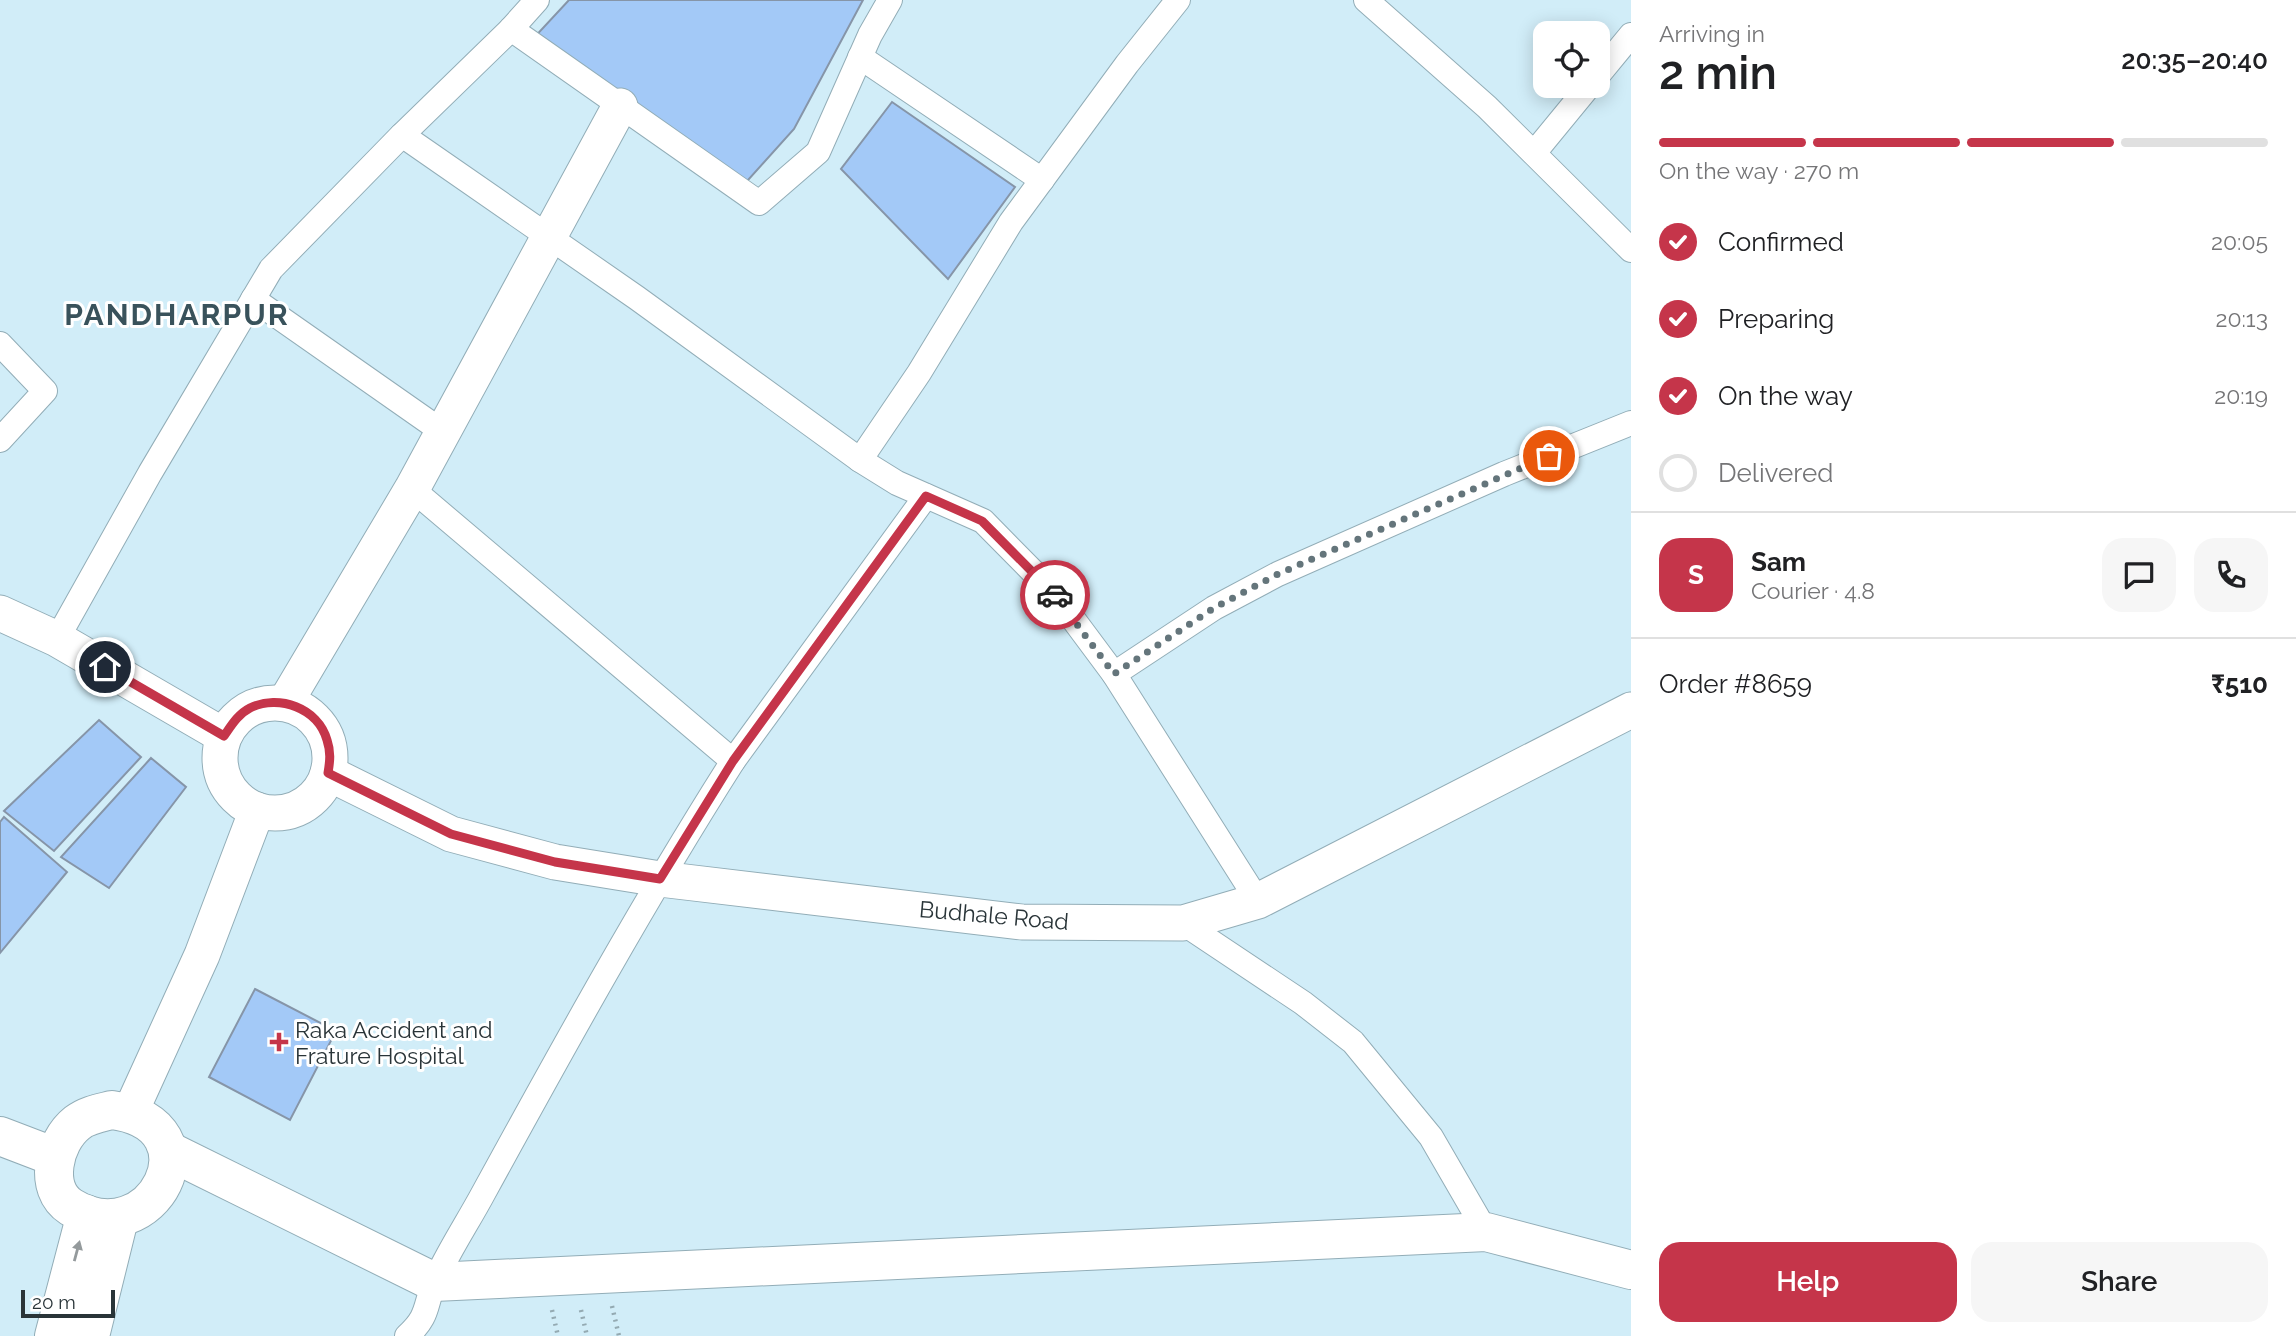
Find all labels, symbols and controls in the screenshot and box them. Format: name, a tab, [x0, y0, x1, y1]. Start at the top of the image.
text: Arriving in	[1659, 20, 1765, 47]
map controls	[1533, 21, 1610, 98]
button: locate	[1533, 21, 1610, 98]
text: 20:35–20:40	[2121, 45, 2268, 75]
text: 2 min	[1659, 46, 1777, 100]
text: On the way · 270 m	[1659, 157, 1859, 184]
icon: check	[1659, 223, 1697, 261]
text: Confirmed	[1718, 227, 1844, 257]
text: 20:05	[2211, 228, 2268, 255]
district label: PANDHARPUR	[64, 297, 290, 332]
icon: check	[1659, 300, 1697, 338]
text: Preparing	[1718, 304, 1834, 334]
text: 20:13	[2215, 305, 2268, 332]
icon: check	[1659, 377, 1697, 415]
text: On the way	[1718, 381, 1853, 411]
text: 20:19	[2214, 382, 2268, 409]
pin	[1519, 426, 1579, 486]
icon: bag	[1530, 437, 1568, 475]
text: Delivered	[1718, 458, 1833, 488]
button: chat	[2102, 538, 2176, 612]
button: phone	[2194, 538, 2268, 612]
text: Sam	[1751, 547, 1806, 577]
courier	[1020, 560, 1090, 630]
text: S	[1688, 560, 1704, 590]
icon: car	[1036, 576, 1074, 614]
text: Courier · 4.8	[1751, 577, 1875, 604]
pin	[75, 637, 135, 697]
icon: home	[86, 648, 124, 686]
text: Order #8659	[1659, 669, 1812, 699]
text: ₹510	[2211, 669, 2268, 699]
street label: Budhale Road	[918, 895, 1070, 935]
place label: Raka Accident and Frature Hospital	[295, 1016, 492, 1069]
marker: Raka Accident and Frature Hospital	[269, 1032, 289, 1052]
one-way arrow	[72, 1241, 82, 1262]
button: Help	[1659, 1242, 1957, 1322]
button: Share	[1971, 1242, 2268, 1322]
scale bar	[21, 1287, 116, 1319]
text: 20 m	[32, 1291, 76, 1313]

